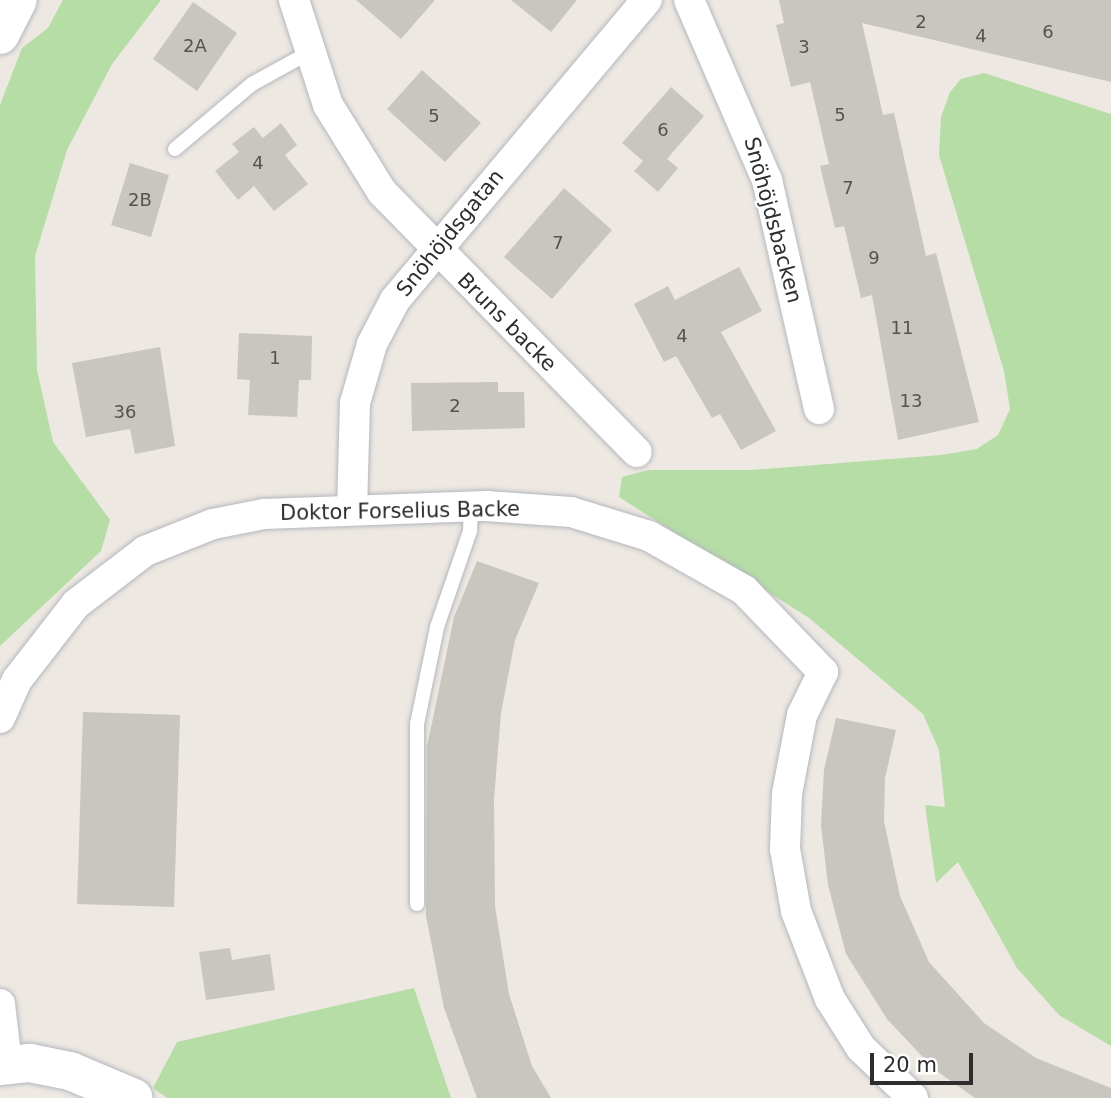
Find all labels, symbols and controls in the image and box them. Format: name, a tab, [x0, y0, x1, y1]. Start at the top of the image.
house number: 2	[915, 11, 927, 33]
house number: 6	[1042, 21, 1054, 43]
house number: 4	[975, 25, 987, 47]
house number: 2A	[183, 35, 207, 57]
house number: 3	[798, 36, 810, 58]
house number: 5	[834, 104, 846, 126]
house number: 5	[428, 105, 440, 127]
house number: 6	[657, 119, 669, 141]
street label: Snöhöjdsbacken	[739, 134, 807, 306]
house number: 4	[252, 152, 264, 174]
street label: Snöhöjdsgatan	[391, 164, 509, 302]
house number: 7	[842, 177, 854, 199]
house number: 2B	[128, 189, 152, 211]
house number: 7	[552, 232, 564, 254]
house number: 9	[868, 247, 880, 269]
street label: Bruns backe	[452, 267, 562, 377]
house number: 11	[891, 317, 913, 339]
house number: 4	[676, 325, 688, 347]
house number: 1	[269, 347, 281, 369]
house number: 13	[900, 390, 922, 412]
house number: 2	[449, 395, 461, 417]
house number: 36	[114, 401, 136, 423]
street label: Doktor Forselius Backe	[280, 496, 520, 526]
scale bar	[873, 1038, 976, 1082]
text: 20 m	[883, 1053, 937, 1077]

